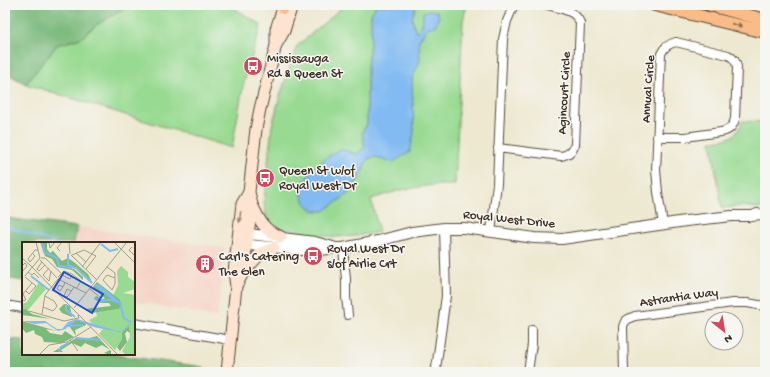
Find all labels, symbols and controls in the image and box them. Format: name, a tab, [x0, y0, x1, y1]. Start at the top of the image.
one-way arrow	[731, 23, 743, 29]
street label: Agincourt Circle	[555, 51, 575, 135]
place label: Mississauga Rd & Queen St	[267, 52, 344, 82]
street label: Annual Circle	[639, 54, 659, 123]
bus stop icon: Mississauga Rd & Queen St	[242, 55, 264, 77]
place label: Queen St w/of Royal West Dr	[279, 164, 358, 194]
bus stop icon: Queen St w/of Royal West Dr	[254, 167, 276, 189]
street label: Royal West Drive	[462, 208, 556, 232]
one-way arrow	[237, 211, 244, 223]
inset map	[22, 242, 135, 355]
place label: Royal West Dr s/of Airlie Crt	[327, 242, 406, 272]
bus stop icon: Royal West Dr s/of Airlie Crt	[302, 245, 324, 267]
place label: Carl's Catering The Glen	[218, 250, 299, 280]
building icon: Carl's Catering The Glen	[194, 253, 216, 275]
street label: Astrantia Way	[639, 285, 720, 311]
north arrow	[704, 311, 744, 351]
text: N	[722, 331, 734, 345]

